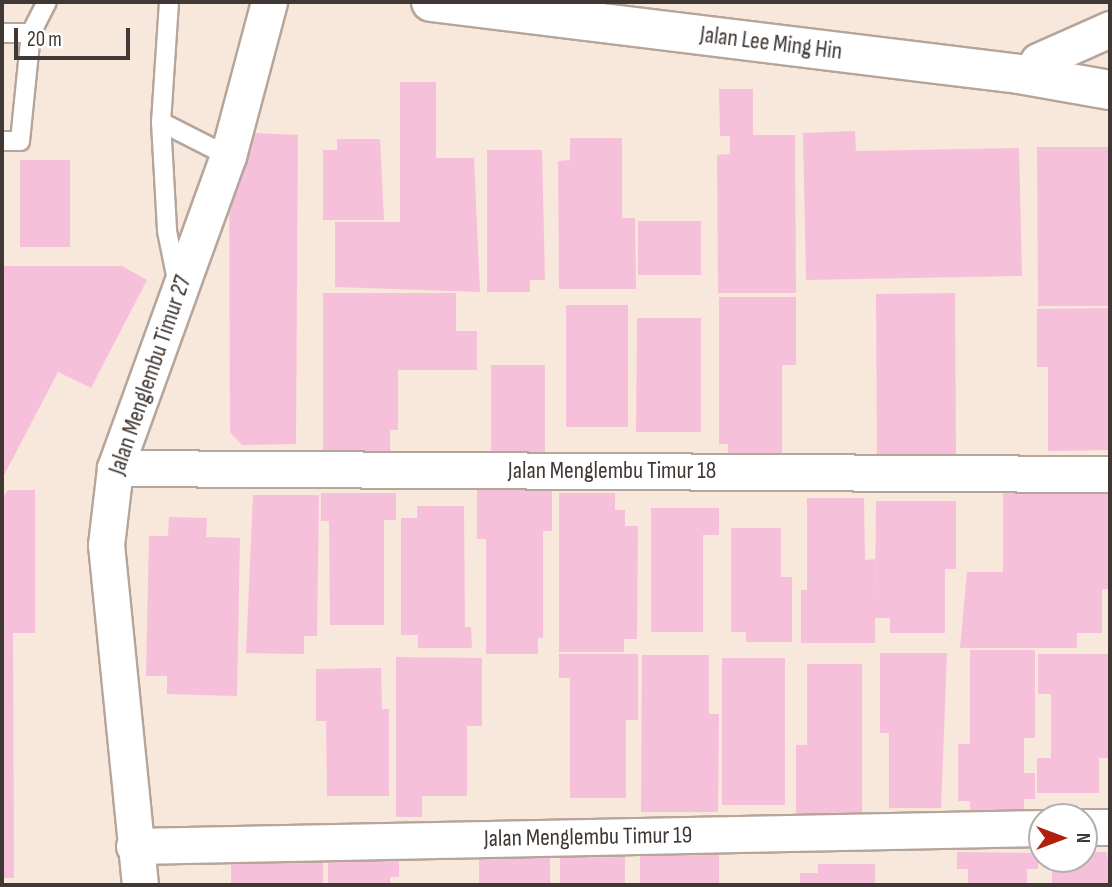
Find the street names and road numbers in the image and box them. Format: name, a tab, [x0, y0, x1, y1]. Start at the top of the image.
street label: Jalan Lee Ming Hin	[698, 20, 844, 66]
street label: Jalan Menglembu Timur 27	[102, 272, 198, 478]
street label: Jalan Menglembu Timur 18	[508, 457, 716, 485]
street label: Jalan Menglembu Timur 19	[484, 821, 692, 853]

